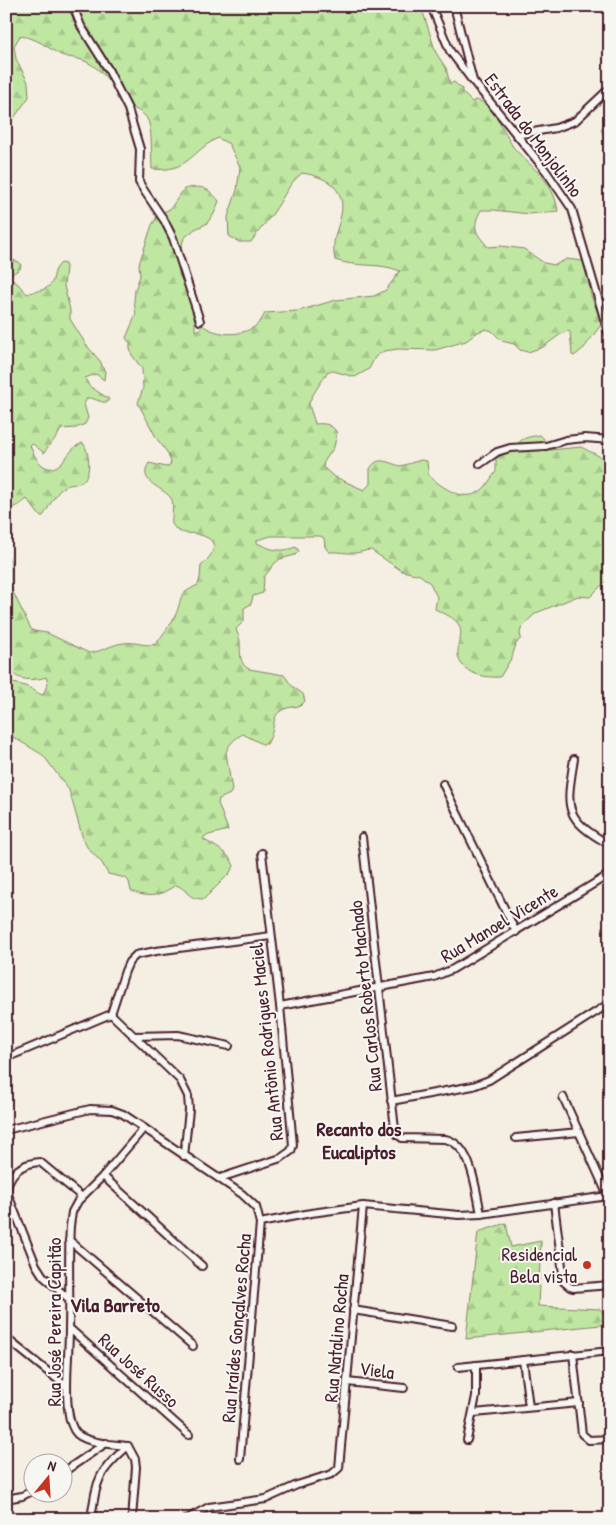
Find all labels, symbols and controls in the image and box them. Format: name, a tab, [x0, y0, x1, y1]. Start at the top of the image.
street label: Estrada do Monjolinho	[479, 68, 589, 203]
street label: Rua Manoel Vicente	[435, 877, 563, 968]
street label: Rua Carlos Roberto Machado	[342, 899, 388, 1093]
street label: Rua Antônio Rodrigues Maciel	[243, 941, 289, 1142]
district label: Recanto dos Eucaliptos	[317, 1115, 402, 1166]
street label: Rua Iraídes Gonçalves Rocha	[215, 1232, 257, 1423]
street label: Rua José Pereira Capitão	[41, 1237, 67, 1406]
place label: Residencial Bela vista	[502, 1241, 578, 1289]
marker: Residencial Bela vista	[581, 1259, 593, 1271]
street label: Rua Natalino Rocha	[317, 1272, 355, 1403]
district label: Vila Barreto	[70, 1291, 160, 1318]
street label: Rua José Russo	[93, 1327, 185, 1414]
street label: Viela	[358, 1355, 396, 1385]
north arrow	[22, 1452, 72, 1502]
text: N	[46, 1455, 59, 1476]

